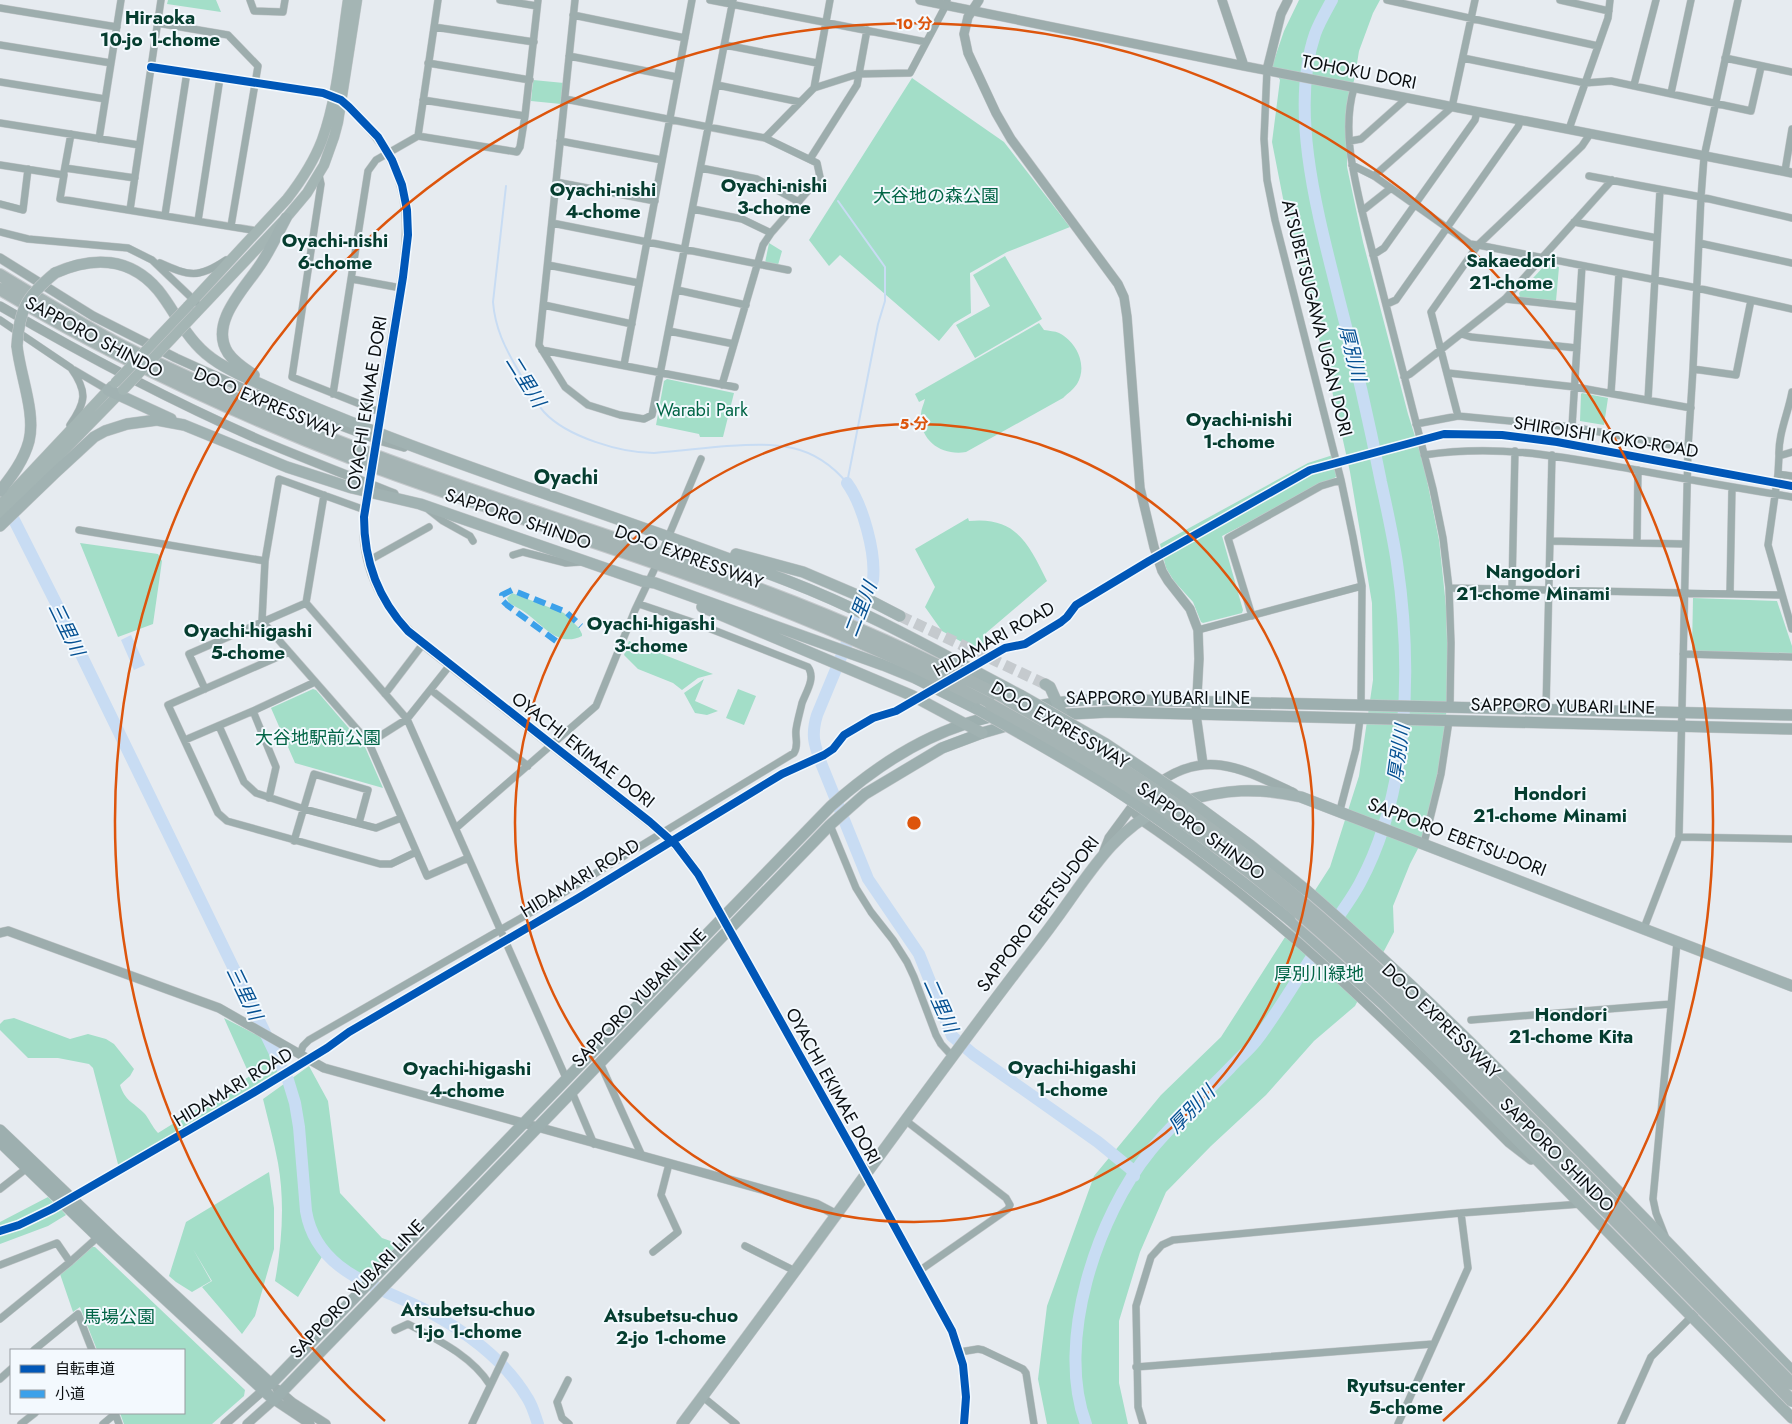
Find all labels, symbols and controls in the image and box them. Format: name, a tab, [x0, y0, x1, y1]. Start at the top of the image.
district label: Hiraoka 10-jo 1-chome	[100, 4, 220, 53]
text: 10 分	[895, 13, 933, 35]
street label: TOHOKU DORI	[1299, 48, 1419, 96]
district label: Oyachi-nishi 3-chome	[721, 172, 827, 221]
district label: Oyachi-nishi 4-chome	[550, 176, 656, 225]
park label: 大谷地の森公園	[873, 183, 999, 209]
street label: ATSUBETSUGAWA UGAN DORI	[1275, 197, 1359, 439]
district label: Oyachi-nishi 6-chome	[282, 227, 388, 276]
district label: Sakaedori 21-chome	[1466, 247, 1556, 296]
street label: SAPPORO SHINDO	[20, 290, 168, 384]
street label: OYACHI EKIMAE DORI	[340, 314, 394, 492]
water label: 厚別川	[1333, 322, 1373, 386]
water label: 二里川	[499, 350, 553, 414]
street label: DO-O EXPRESSWAY	[190, 361, 345, 446]
park label: Warabi Park	[656, 397, 748, 423]
district label: Oyachi-nishi 1-chome	[1186, 406, 1292, 455]
street label: SHIROISHI KOKO-ROAD	[1512, 410, 1700, 464]
text: 5 分	[899, 413, 929, 435]
district label: Oyachi	[534, 463, 598, 492]
street label: SAPPORO SHINDO	[441, 482, 595, 556]
street label: DO-O EXPRESSWAY	[611, 518, 768, 596]
district label: Nangodori 21-chome Minami	[1456, 558, 1610, 607]
water label: 二里川	[838, 576, 884, 641]
street label: HIDAMARI ROAD	[929, 595, 1059, 683]
water label: 三里川	[42, 598, 92, 663]
district label: Oyachi-higashi 3-chome	[587, 610, 715, 659]
district label: Oyachi-higashi 5-chome	[184, 617, 312, 666]
street label: DO-O EXPRESSWAY	[986, 675, 1135, 776]
street label: SAPPORO YUBARI LINE	[1066, 685, 1250, 711]
street label: OYACHI EKIMAE DORI	[506, 686, 660, 814]
street label: SAPPORO YUBARI LINE	[1470, 691, 1656, 721]
water label: 厚別川	[1381, 721, 1416, 783]
park label: 大谷地駅前公園	[255, 725, 381, 751]
street label: SAPPORO SHINDO	[1131, 776, 1271, 886]
district label: Hondori 21-chome Minami	[1473, 780, 1627, 829]
street label: SAPPORO EBETSU-DORI	[1364, 791, 1550, 883]
centre of rings	[905, 814, 923, 832]
street label: SAPPORO EBETSU-DORI	[971, 831, 1105, 997]
street label: HIDAMARI ROAD	[515, 832, 645, 924]
street label: SAPPORO YUBARI LINE	[566, 923, 712, 1073]
street label: DO-O EXPRESSWAY	[1376, 957, 1507, 1085]
park label: 厚別川緑地	[1274, 961, 1364, 987]
water label: 三里川	[220, 962, 270, 1027]
water label: 二里川	[917, 974, 965, 1039]
district label: Hondori 21-chome Kita	[1509, 1001, 1633, 1050]
street label: OYACHI EKIMAE DORI	[779, 1003, 887, 1169]
street label: HIDAMARI ROAD	[168, 1041, 298, 1133]
district label: Oyachi-higashi 1-chome	[1008, 1054, 1136, 1103]
district label: Oyachi-higashi 4-chome	[403, 1055, 531, 1104]
water label: 厚別川	[1162, 1078, 1222, 1139]
street label: SAPPORO SHINDO	[1494, 1092, 1620, 1218]
street label: SAPPORO YUBARI LINE	[284, 1214, 430, 1364]
district label: Atsubetsu-chuo 1-jo 1-chome	[400, 1296, 535, 1345]
district label: Atsubetsu-chuo 2-jo 1-chome	[603, 1302, 738, 1351]
park label: 馬場公園	[83, 1304, 155, 1330]
legend	[10, 1349, 185, 1414]
text: 自転車道	[55, 1358, 115, 1380]
district label: Ryutsu-center 5-chome	[1347, 1372, 1466, 1421]
text: 小道	[55, 1383, 85, 1405]

